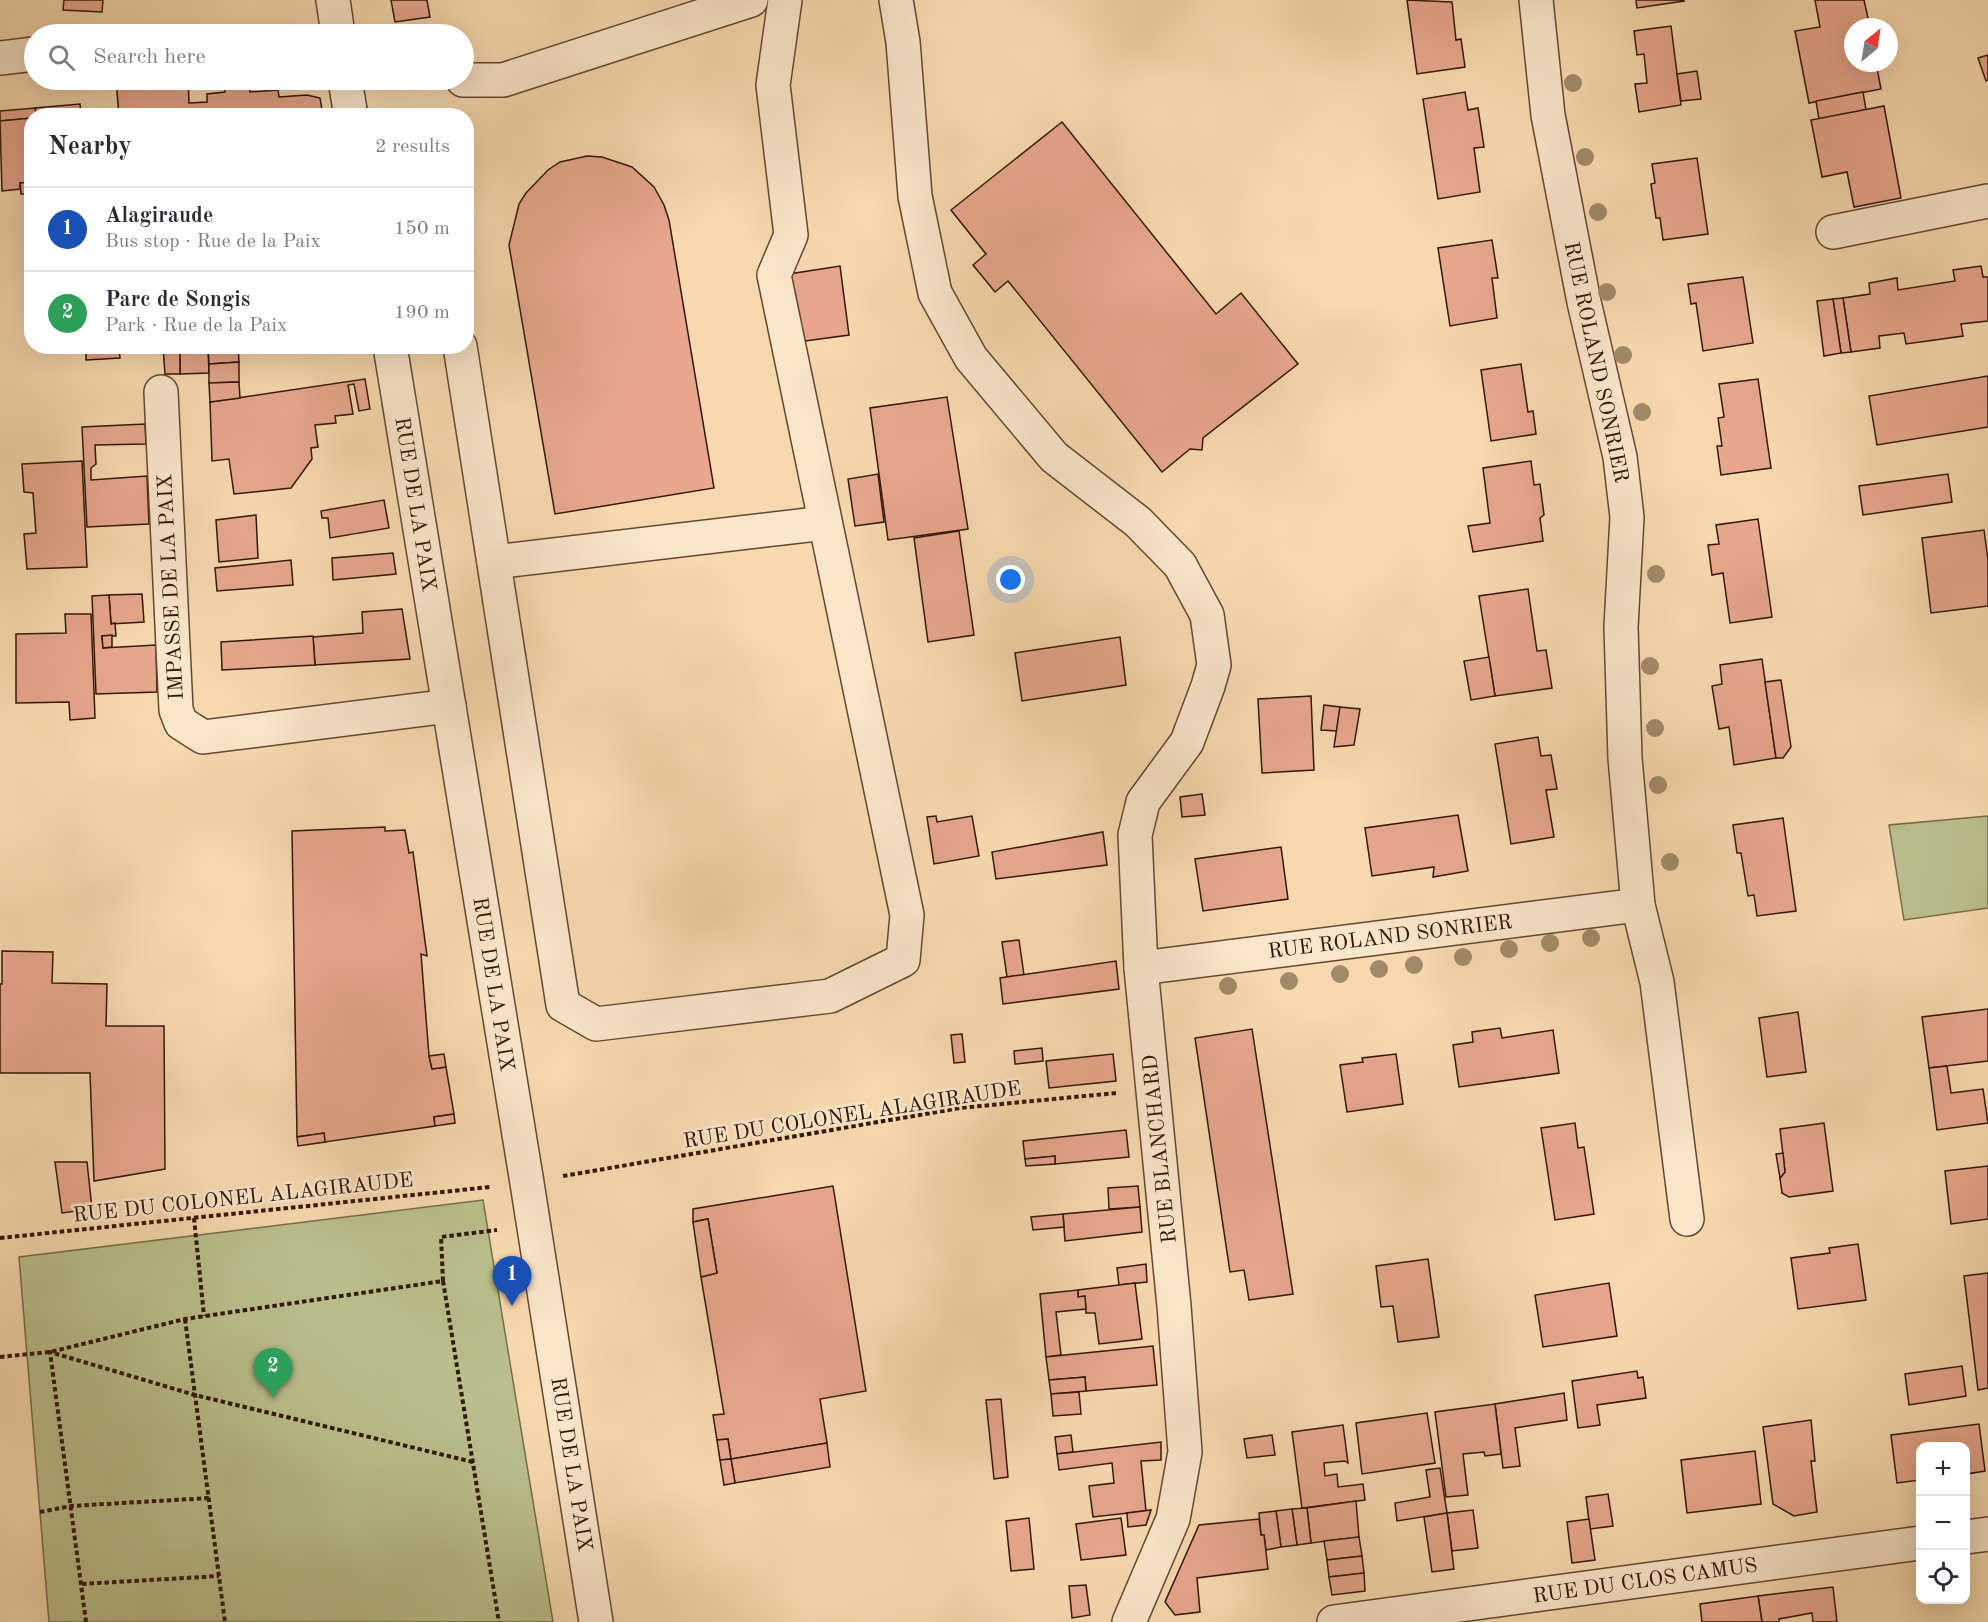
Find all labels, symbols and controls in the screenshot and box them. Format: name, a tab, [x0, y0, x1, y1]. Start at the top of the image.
north arrow	[1844, 18, 1898, 72]
search box	[24, 24, 474, 90]
icon: search	[45, 41, 78, 74]
text: Search here	[93, 46, 206, 68]
text: Nearby	[48, 134, 132, 160]
text: 2 results	[375, 137, 450, 157]
text: Alagiraude	[105, 205, 213, 227]
text: 1	[62, 219, 73, 239]
text: 150 m	[394, 219, 450, 239]
text: Bus stop · Rue de la Paix	[105, 232, 321, 252]
street label: RUE ROLAND SONRIER	[1560, 240, 1631, 485]
text: Parc de Songis	[105, 289, 250, 311]
text: 2	[62, 303, 73, 323]
text: 190 m	[394, 303, 450, 323]
text: Park · Rue de la Paix	[105, 316, 287, 336]
street label: RUE DE LA PAIX	[390, 415, 439, 593]
street label: IMPASSE DE LA PAIX	[155, 473, 188, 701]
your location	[996, 565, 1025, 594]
street label: RUE DE LA PAIX	[468, 895, 517, 1073]
street label: RUE ROLAND SONRIER	[1267, 912, 1514, 963]
street label: RUE BLANCHARD	[1140, 1053, 1181, 1244]
street label: RUE DU COLONEL ALAGIRAUDE	[682, 1078, 1023, 1153]
street label: RUE DU COLONEL ALAGIRAUDE	[72, 1170, 414, 1227]
pin: 1	[492, 1256, 532, 1306]
pin: 2	[254, 1348, 292, 1398]
street label: RUE DE LA PAIX	[546, 1375, 595, 1553]
map controls	[1916, 1442, 1970, 1604]
button: +	[1916, 1442, 1970, 1496]
button: −	[1916, 1496, 1970, 1550]
button: locate	[1916, 1550, 1970, 1604]
street label: RUE DU CLOS CAMUS	[1532, 1555, 1759, 1608]

